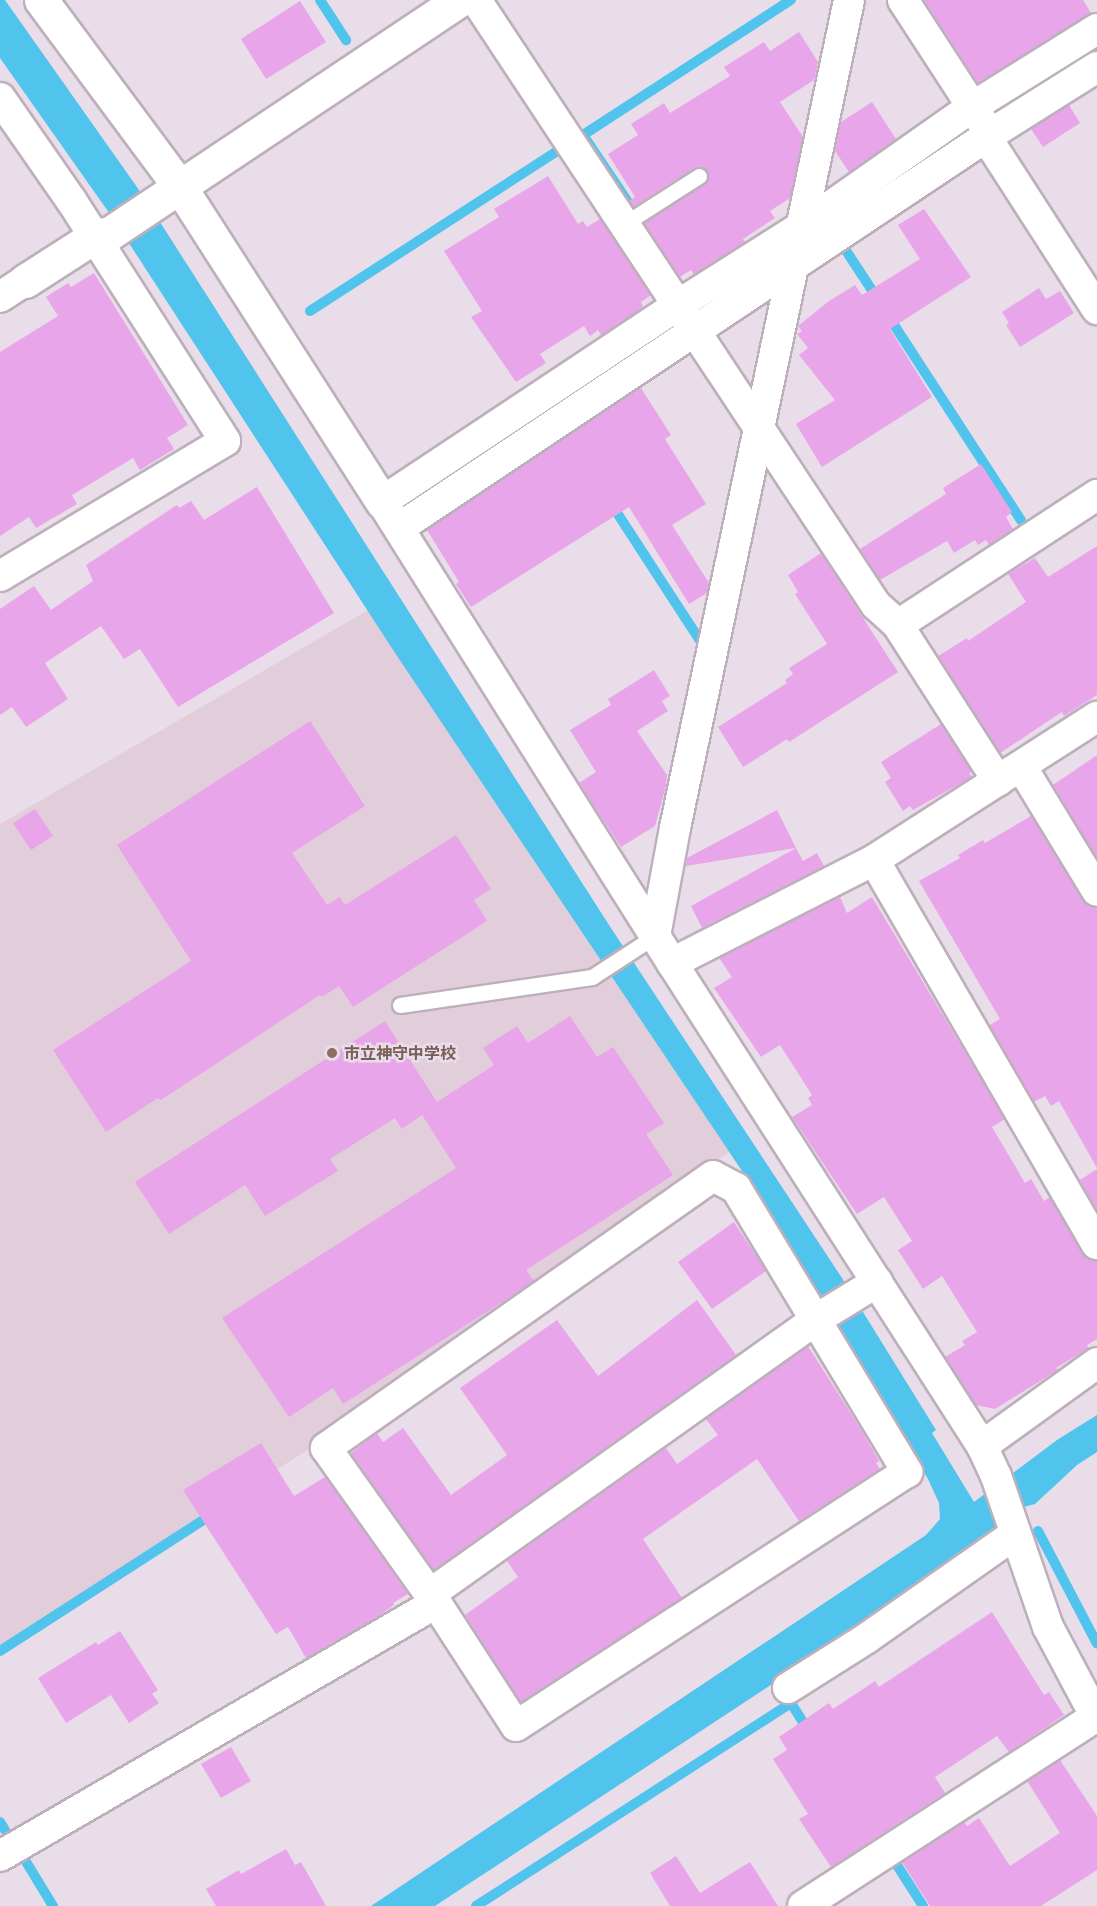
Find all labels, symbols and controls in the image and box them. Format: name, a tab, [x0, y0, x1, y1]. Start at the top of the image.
place label: 市立神守中学校	[344, 1043, 456, 1063]
marker: 市立神守中学校	[325, 1046, 339, 1060]

